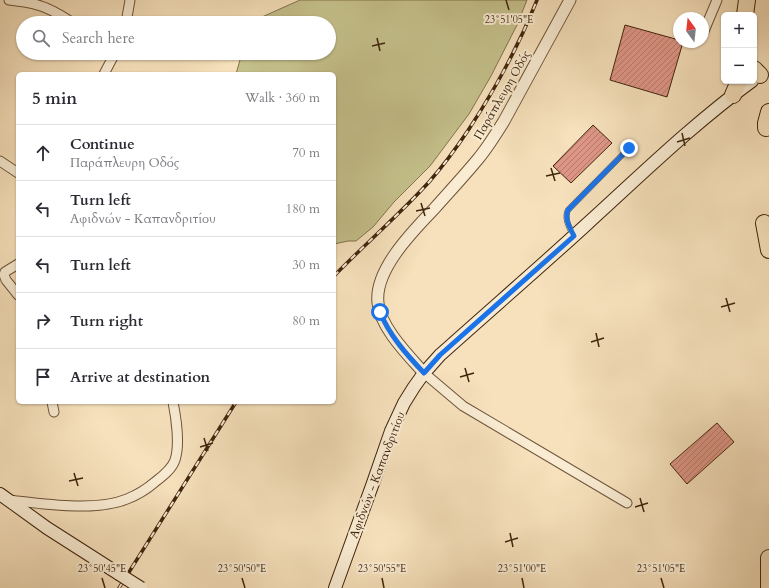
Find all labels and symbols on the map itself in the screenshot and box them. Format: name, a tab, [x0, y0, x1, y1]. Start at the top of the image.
north arrow	[673, 12, 709, 48]
text: 23°51'05"E	[485, 13, 533, 27]
street label: Παράπλευρη Οδός	[470, 47, 534, 143]
route end	[620, 139, 638, 157]
route start	[371, 303, 389, 321]
street label: Αφιδνών - Καπανδριτίου	[345, 409, 410, 541]
text: 23°50'45"E	[78, 562, 126, 576]
text: 23°50'50"E	[218, 562, 266, 576]
text: 23°50'55"E	[358, 562, 406, 576]
text: 23°51'00"E	[498, 562, 546, 576]
text: 23°51'05"E	[637, 562, 685, 576]

